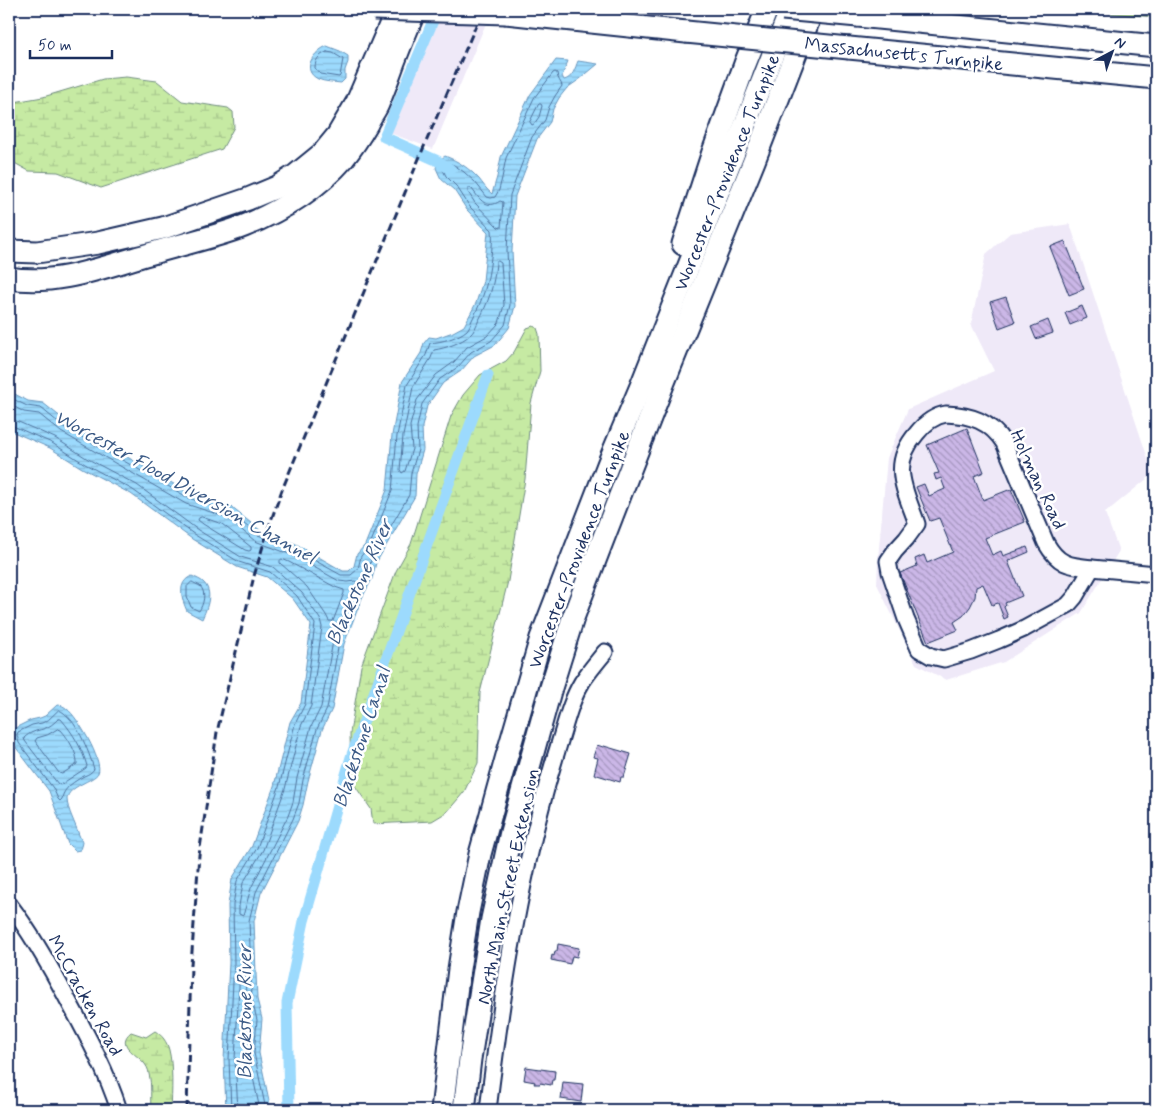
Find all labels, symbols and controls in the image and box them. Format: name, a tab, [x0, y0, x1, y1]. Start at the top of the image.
scale bar	[30, 28, 112, 60]
north arrow	[1088, 28, 1138, 78]
street label: Massachusetts Turnpike	[803, 32, 1005, 77]
text: N	[1110, 33, 1129, 53]
text: 50 m	[38, 36, 72, 56]
street label: Worcester-Providence Turnpike	[668, 50, 786, 295]
water label: Worcester Flood Diversion Channel	[49, 404, 323, 572]
street label: Holman Road	[1004, 426, 1072, 534]
street label: Worcester-Providence Turnpike	[522, 427, 636, 672]
water label: Blackstone River	[321, 513, 401, 650]
water label: Blackstone Canal	[327, 663, 398, 811]
street label: North Main Street Extension	[471, 766, 546, 1007]
street label: McCracken Road	[41, 931, 128, 1061]
water label: Blackstone River	[232, 942, 259, 1079]

